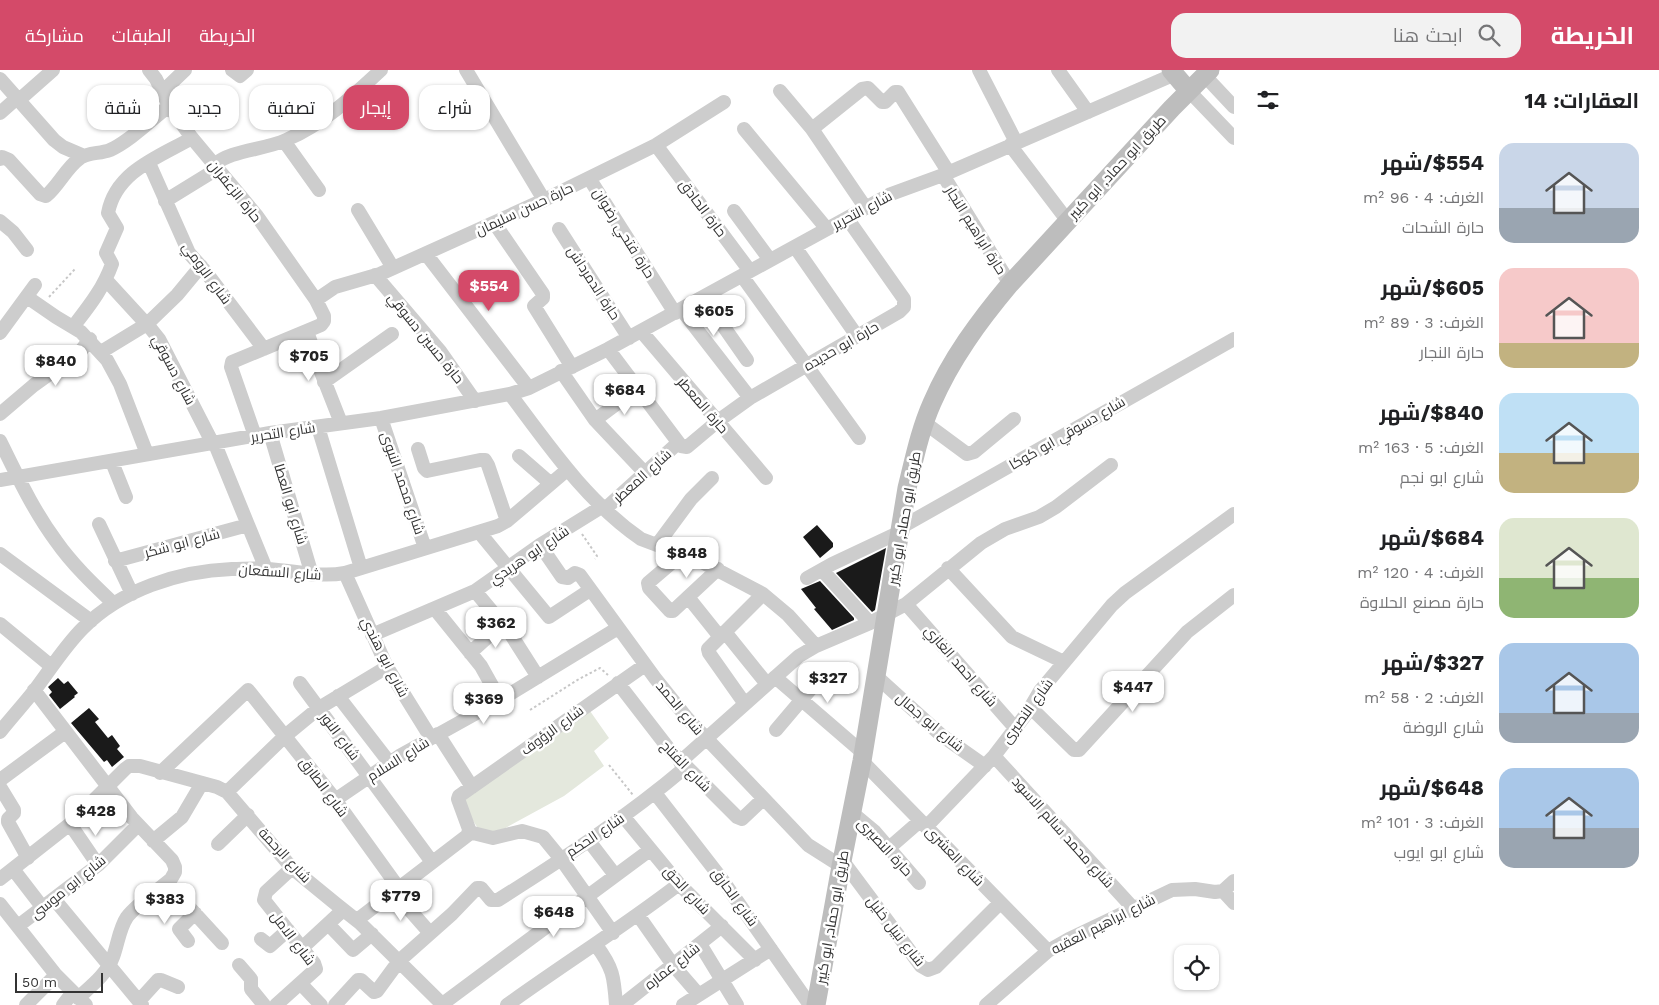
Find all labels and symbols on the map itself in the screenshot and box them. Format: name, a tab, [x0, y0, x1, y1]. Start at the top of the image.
street label: طريق ابو حماد, ابو كبير	[1064, 112, 1170, 223]
street label: حارة الزعفران	[205, 157, 265, 225]
street label: حارة الحادق	[675, 176, 730, 240]
street label: حارة حسن سليمان	[473, 179, 575, 239]
street label: حارة ابراهيم النجار	[940, 182, 1010, 278]
street label: حارة فتحي رضوان	[587, 185, 658, 283]
street label: شارع التحرير	[829, 188, 895, 234]
street label: شارع الرومي	[176, 239, 235, 309]
street label: حارة الدمرداش	[564, 243, 624, 323]
pin: $554	[459, 270, 519, 312]
street label: حارة حسين دسوقي	[382, 290, 467, 389]
pin: $605	[684, 294, 744, 337]
street label: حارة ابو حديده	[801, 318, 881, 374]
street label: شارع دسوقي	[145, 333, 199, 409]
pin: $705	[279, 340, 339, 382]
pin: $840	[26, 344, 86, 387]
street label: حارة المعطر	[674, 373, 732, 436]
pin: $684	[595, 374, 655, 416]
street label: شارع دسوقي ابو كوكا	[1006, 393, 1130, 476]
street label: شارع التحرير	[248, 419, 317, 446]
street label: شارع محمد النبوى	[377, 430, 428, 537]
street label: شارع المعطر	[609, 446, 675, 508]
street label: طريق ابو حماد, ابو كبير	[884, 450, 925, 587]
street label: شارع ابو العطا	[270, 462, 311, 547]
street label: شارع ابو هريدي	[486, 523, 574, 591]
street label: شارع ابو شكر	[142, 525, 222, 562]
pin: $848	[657, 536, 717, 579]
street label: شارع السقعان	[238, 561, 322, 584]
pin: $362	[466, 606, 526, 649]
street label: شارع ابو هندي	[354, 614, 412, 701]
street label: شارع احمد الغازي	[918, 622, 1001, 712]
pin: $327	[798, 662, 858, 704]
pin: $447	[1103, 670, 1163, 713]
street label: شارع النصيرى	[998, 675, 1057, 747]
street label: شارع الحمد	[652, 678, 707, 739]
pin: $369	[454, 682, 514, 725]
street label: شارع ابو جمال	[892, 689, 967, 756]
street label: شارع الرؤوف	[518, 702, 587, 759]
street label: شارع النور	[316, 708, 363, 764]
street label: شارع السلام	[364, 734, 433, 786]
street label: شارع الفتاح	[657, 737, 714, 796]
street label: شارع الطارق	[296, 754, 351, 820]
street label: شارع محمد سالم الاسود	[1007, 773, 1117, 892]
pin: $428	[66, 794, 126, 837]
street label: شارع الحكم	[563, 810, 628, 862]
street label: حارة النصيرى	[854, 815, 916, 879]
street label: شارع العشرى	[922, 823, 987, 890]
street label: شارع الرحمة	[255, 824, 314, 886]
street label: طريق ابو حماد, ابو كبير	[812, 849, 853, 986]
street label: شارع ابو موسى	[27, 852, 109, 923]
street label: شارع الحق	[660, 862, 713, 918]
street label: شارع الحارق	[708, 865, 761, 930]
pin: $779	[371, 880, 431, 922]
pin: $383	[135, 882, 195, 925]
street label: شارع ابراهيم العقبه	[1048, 891, 1158, 959]
street label: شارع نبيل خليل	[863, 893, 928, 970]
pin: $648	[524, 896, 584, 938]
street label: شارع الامل	[267, 908, 318, 969]
street label: شارع عماره	[641, 939, 703, 993]
scale bar	[15, 970, 102, 993]

